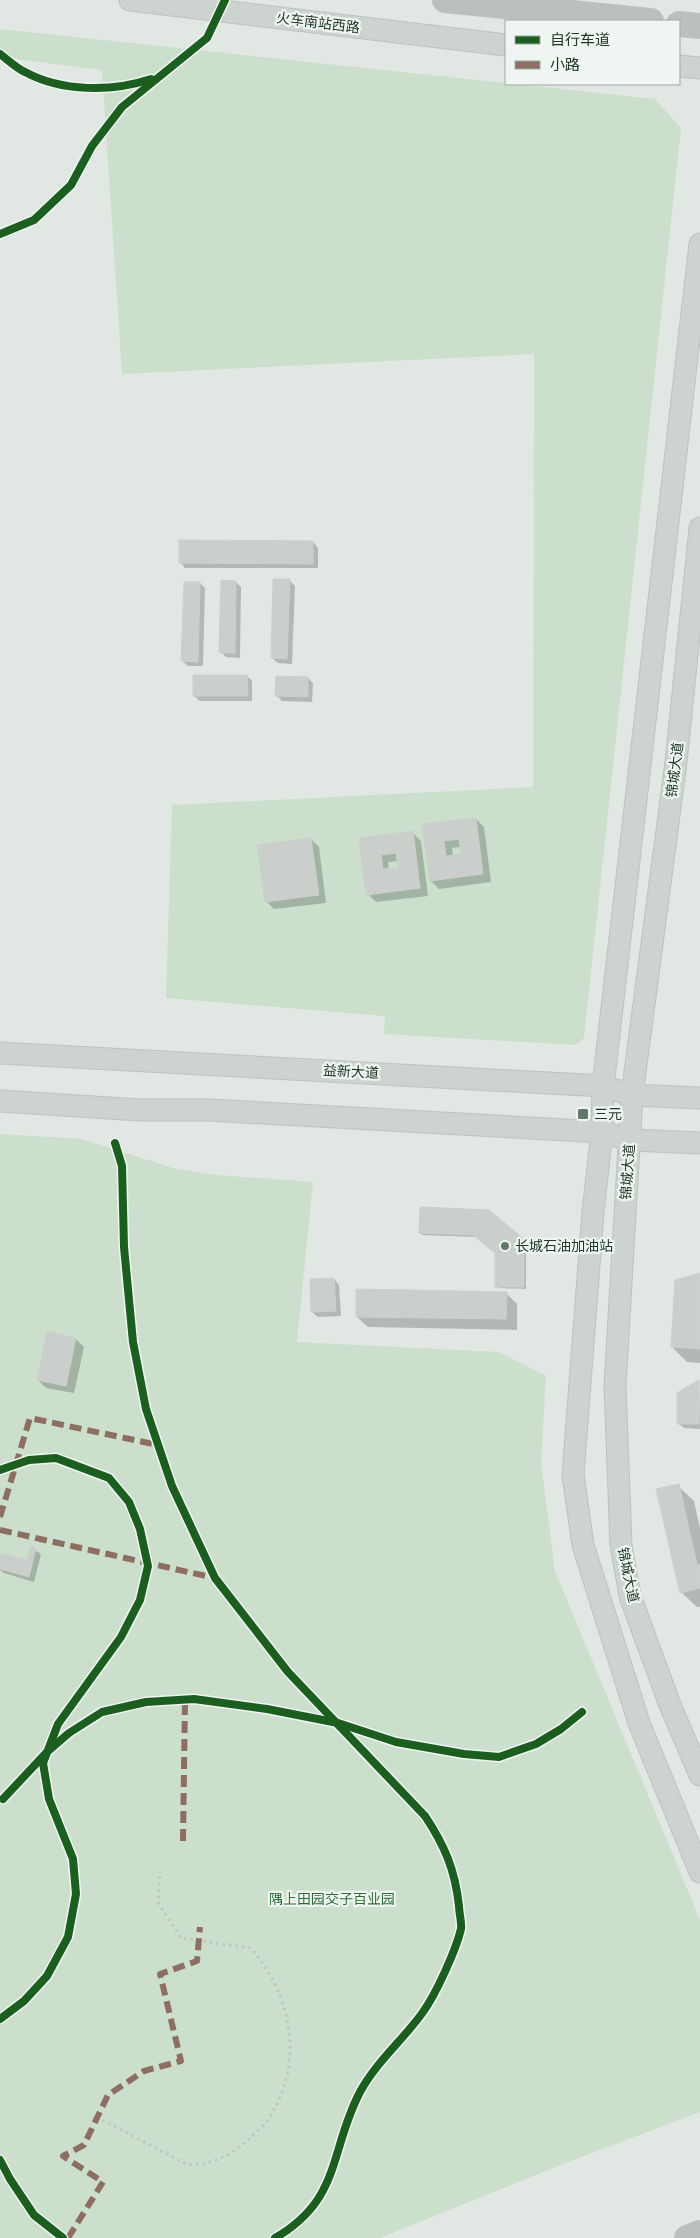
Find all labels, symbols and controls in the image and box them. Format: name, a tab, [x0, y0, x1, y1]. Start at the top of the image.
street label: 火车南站西路	[275, 9, 361, 37]
legend	[505, 20, 680, 85]
text: 自行车道	[550, 31, 610, 49]
text: 小路	[550, 56, 580, 74]
street label: 锦城大道	[663, 741, 687, 799]
street label: 益新大道	[323, 1062, 379, 1082]
place label: 三元	[594, 1106, 622, 1123]
marker: 三元	[576, 1107, 590, 1121]
street label: 锦城大道	[618, 1143, 638, 1201]
place label: 长城石油加油站	[515, 1238, 613, 1255]
marker: 长城石油加油站	[499, 1240, 511, 1252]
street label: 锦城大道	[614, 1546, 642, 1604]
park label: 隅上田园交子百业园	[269, 1891, 395, 1908]

